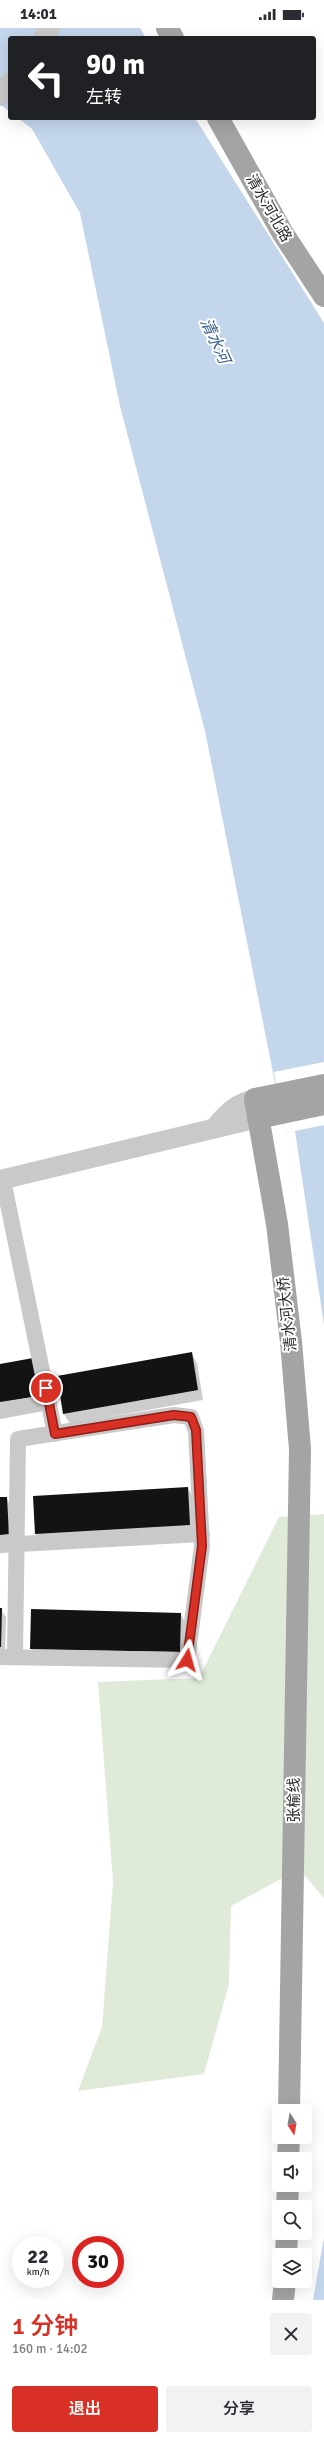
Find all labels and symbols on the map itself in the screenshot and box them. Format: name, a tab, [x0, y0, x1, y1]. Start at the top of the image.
street label: 清水河北路	[242, 171, 296, 245]
water label: 清水河	[196, 315, 235, 370]
street label: 清水河大桥	[274, 1276, 300, 1352]
pin	[29, 1371, 63, 1405]
position arrow	[166, 1639, 208, 1681]
street label: 张榆线	[285, 1777, 303, 1823]
north arrow	[272, 2104, 312, 2144]
speed limit sign: 30	[72, 2236, 124, 2288]

